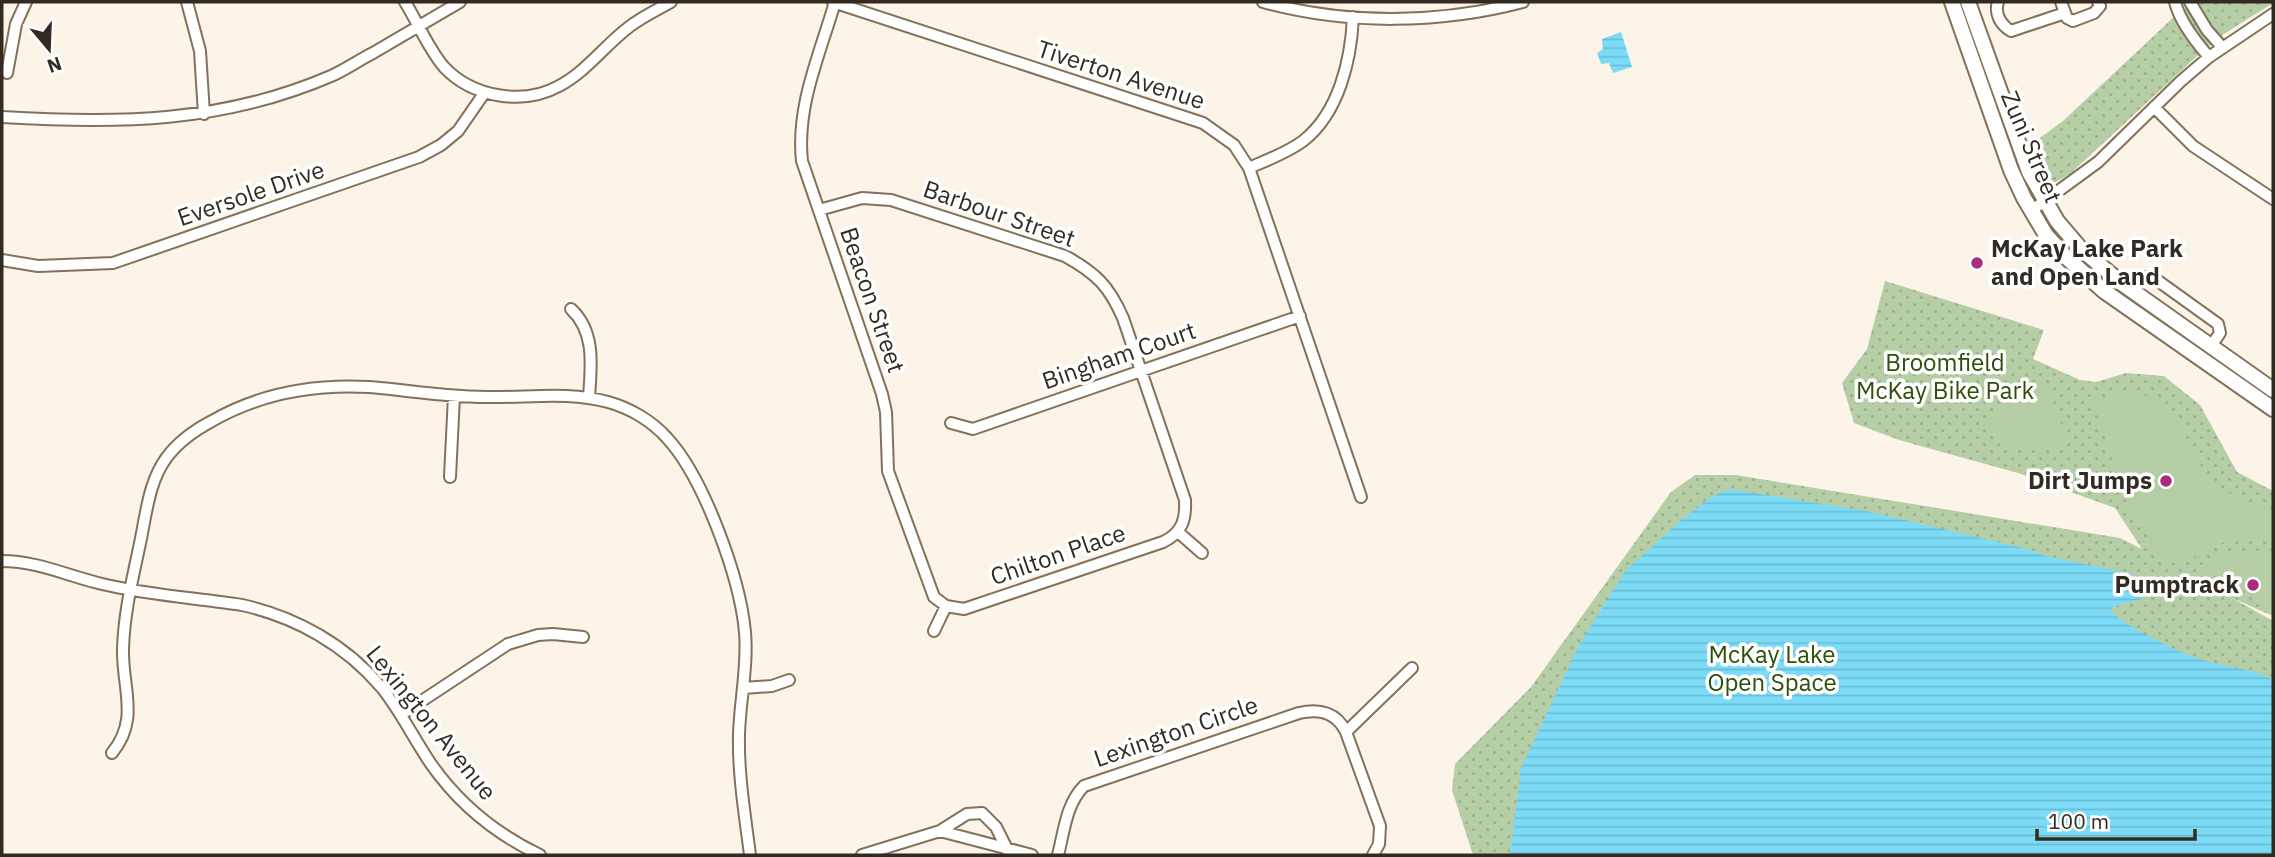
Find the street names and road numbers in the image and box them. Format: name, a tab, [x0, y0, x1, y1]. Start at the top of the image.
street label: Tiverton Avenue	[1033, 32, 1209, 116]
street label: Zuni Street	[1994, 86, 2070, 207]
street label: Eversole Drive	[173, 153, 329, 233]
street label: Barbour Street	[919, 172, 1080, 254]
street label: Beacon Street	[833, 223, 913, 377]
street label: Bingham Court	[1038, 314, 1200, 396]
street label: Chilton Place	[986, 516, 1130, 592]
street label: Lexington Avenue	[359, 638, 504, 806]
street label: Lexington Circle	[1089, 688, 1262, 774]

